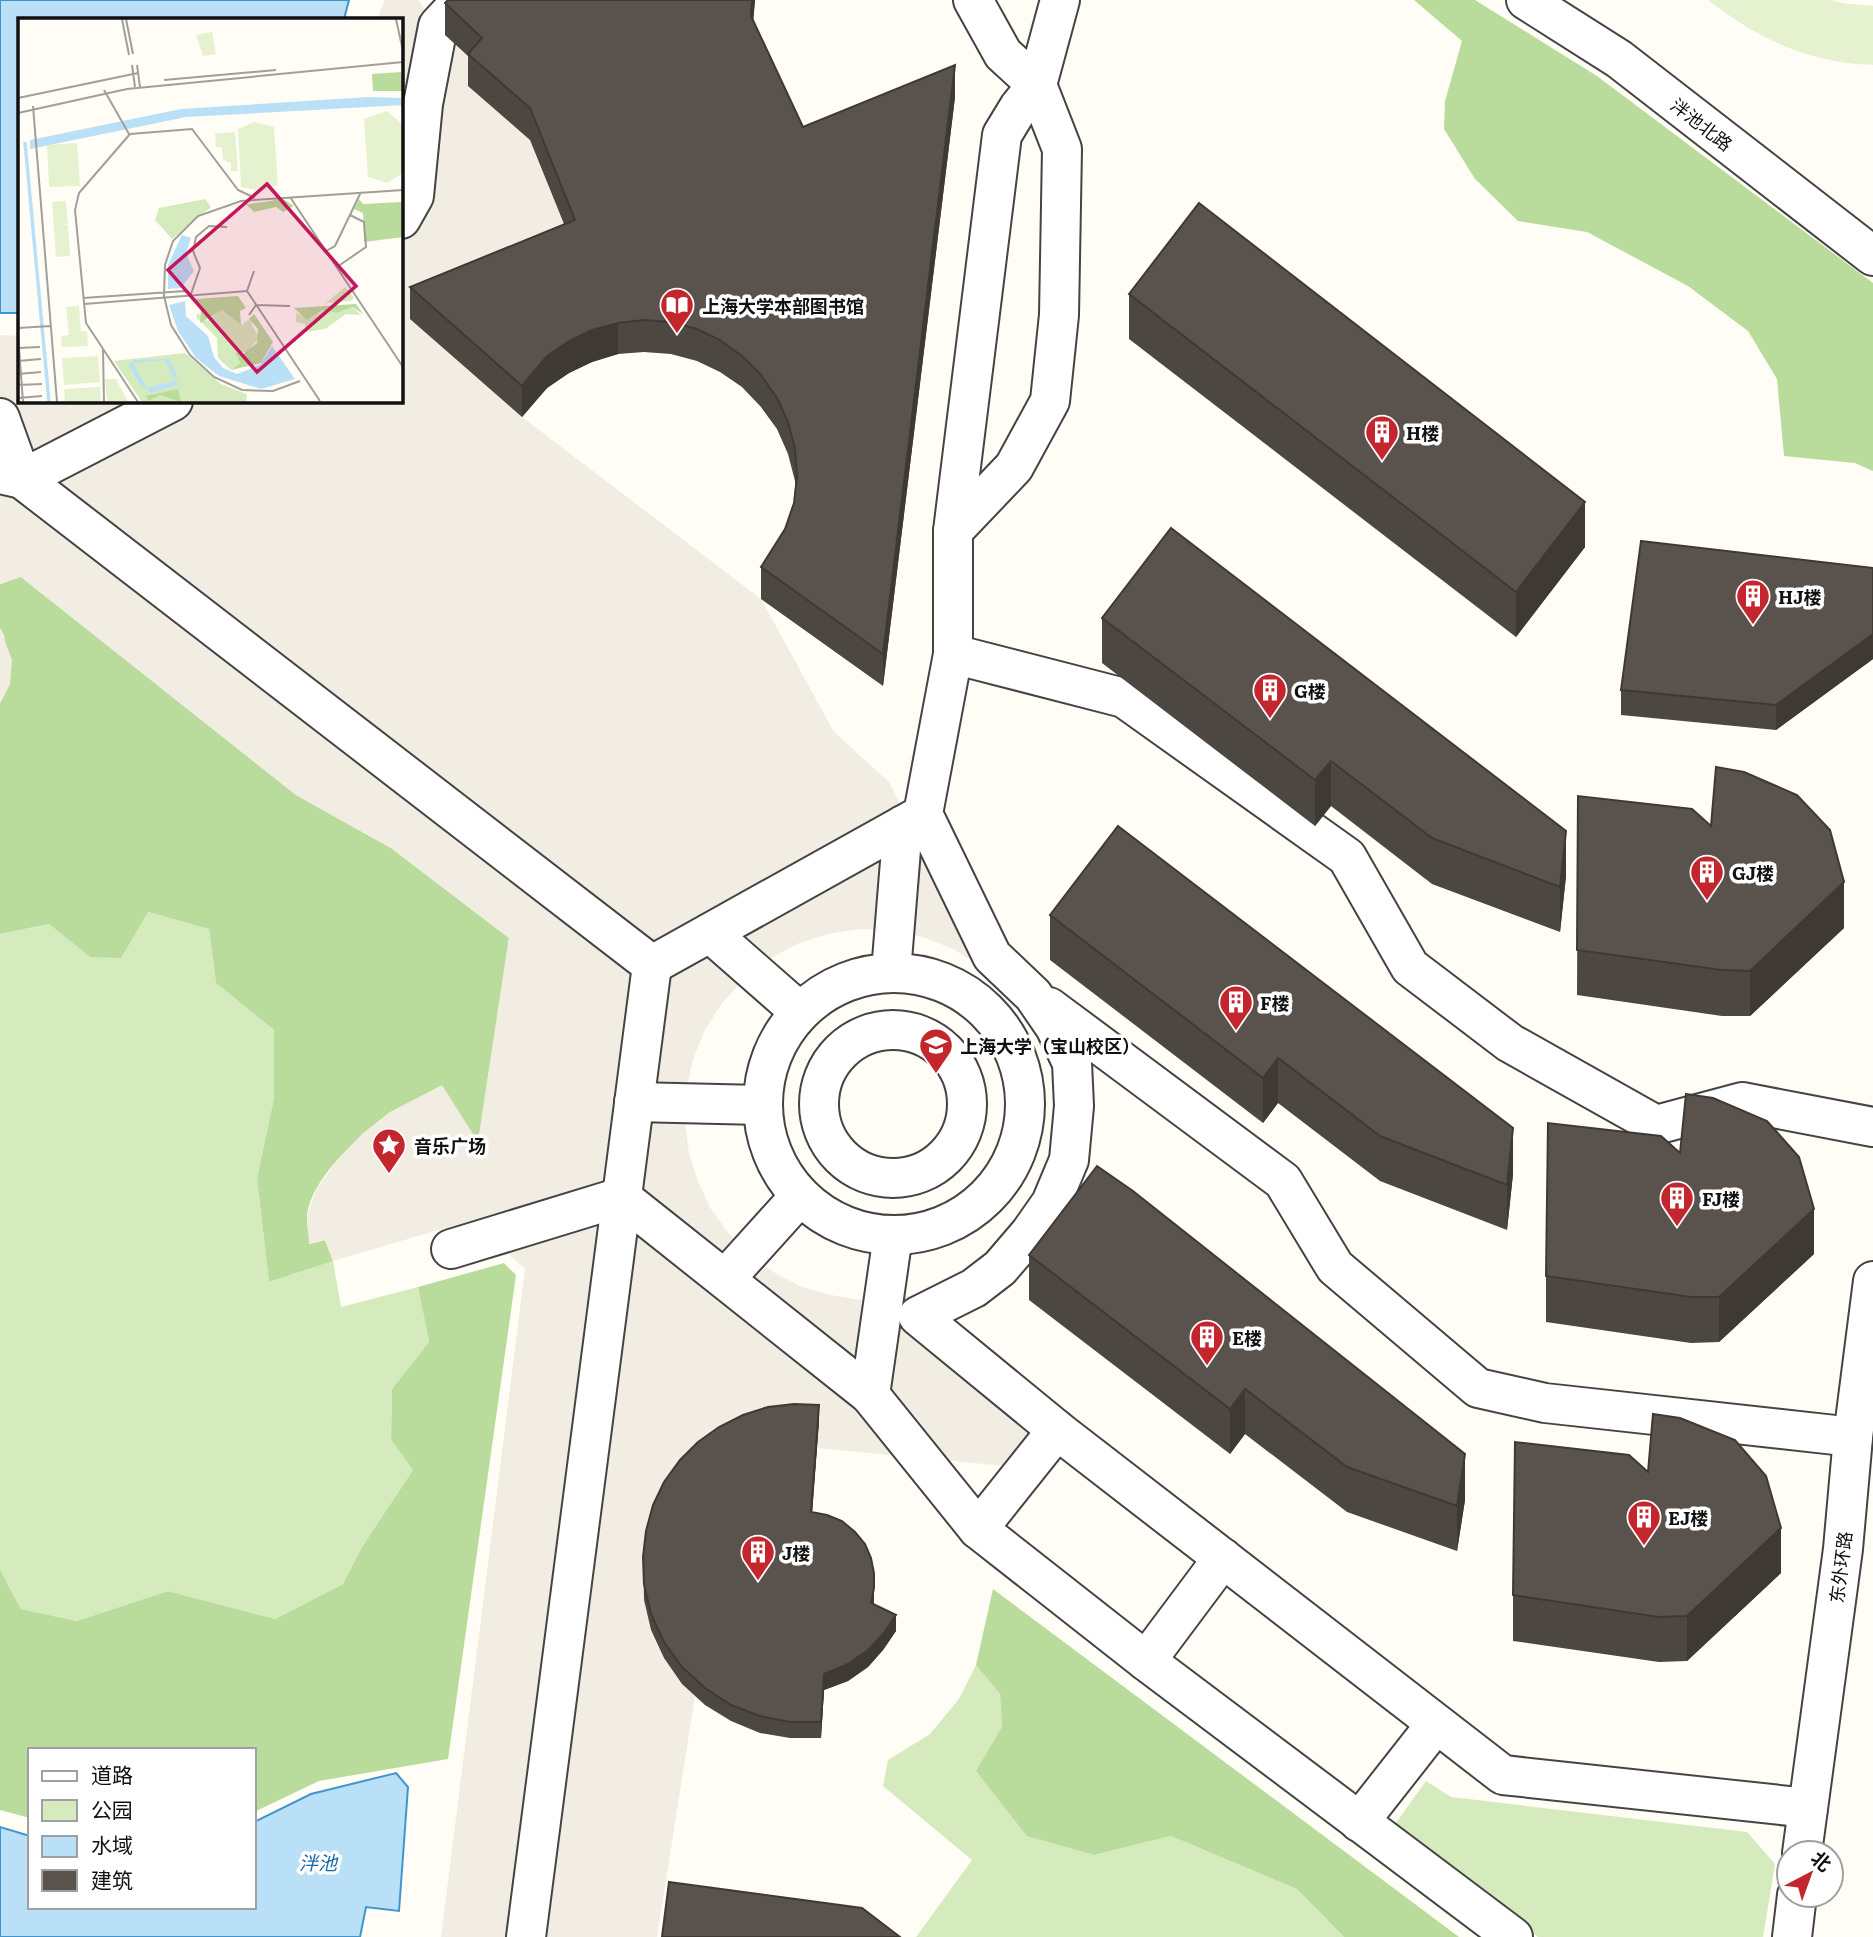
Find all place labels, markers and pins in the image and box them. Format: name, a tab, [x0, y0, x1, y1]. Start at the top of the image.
library icon: 上海大学本部图书馆	[658, 286, 696, 335]
place label: 上海大学本部图书馆	[702, 292, 864, 319]
building icon: H楼	[1363, 413, 1401, 462]
place label: H楼	[1406, 419, 1439, 446]
building icon: HJ楼	[1734, 577, 1772, 626]
place label: HJ楼	[1778, 583, 1822, 610]
building icon: G楼	[1251, 671, 1289, 720]
place label: G楼	[1294, 677, 1326, 704]
building icon: GJ楼	[1688, 853, 1726, 902]
place label: GJ楼	[1732, 859, 1774, 886]
building icon: F楼	[1217, 983, 1255, 1032]
place label: F楼	[1260, 989, 1290, 1016]
school or university icon: 上海大学（宝山校区）	[917, 1026, 955, 1075]
place label: 上海大学（宝山校区）	[960, 1032, 1140, 1059]
place icon: 音乐广场	[370, 1126, 408, 1175]
place label: 音乐广场	[414, 1132, 486, 1159]
building icon: FJ楼	[1658, 1179, 1696, 1228]
place label: FJ楼	[1702, 1185, 1740, 1212]
building icon: E楼	[1188, 1318, 1226, 1367]
place label: E楼	[1232, 1324, 1262, 1351]
building icon: EJ楼	[1625, 1498, 1663, 1547]
place label: EJ楼	[1668, 1504, 1708, 1531]
building icon: J楼	[739, 1533, 777, 1582]
place label: J楼	[782, 1539, 810, 1566]

